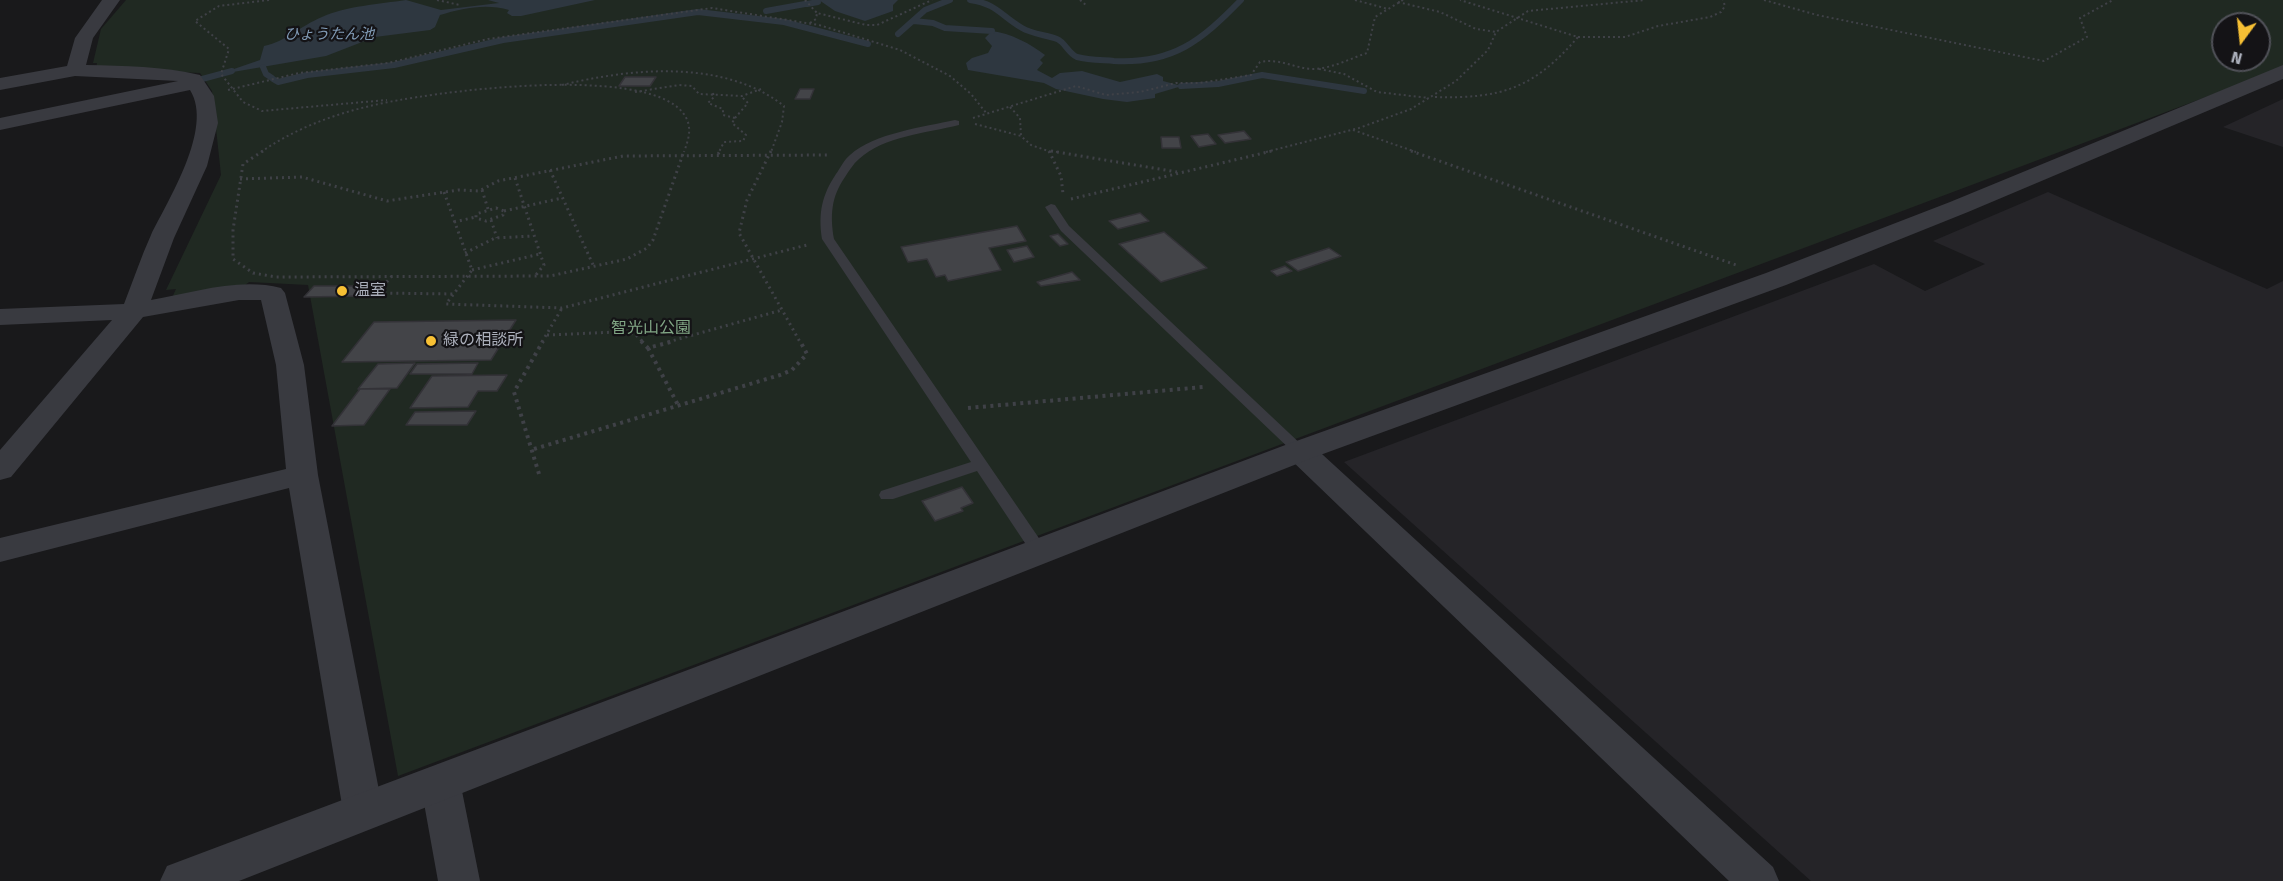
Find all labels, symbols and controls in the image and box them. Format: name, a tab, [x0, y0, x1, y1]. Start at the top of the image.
north arrow	[2211, 12, 2271, 72]
water label: ひょうたん池	[284, 26, 374, 44]
text: N	[2229, 47, 2244, 68]
place label: 温室	[354, 281, 386, 301]
marker: 温室	[335, 284, 349, 298]
park label: 智光山公園	[611, 319, 691, 339]
place label: 緑の相談所	[443, 331, 523, 351]
marker: 緑の相談所	[424, 334, 438, 348]

